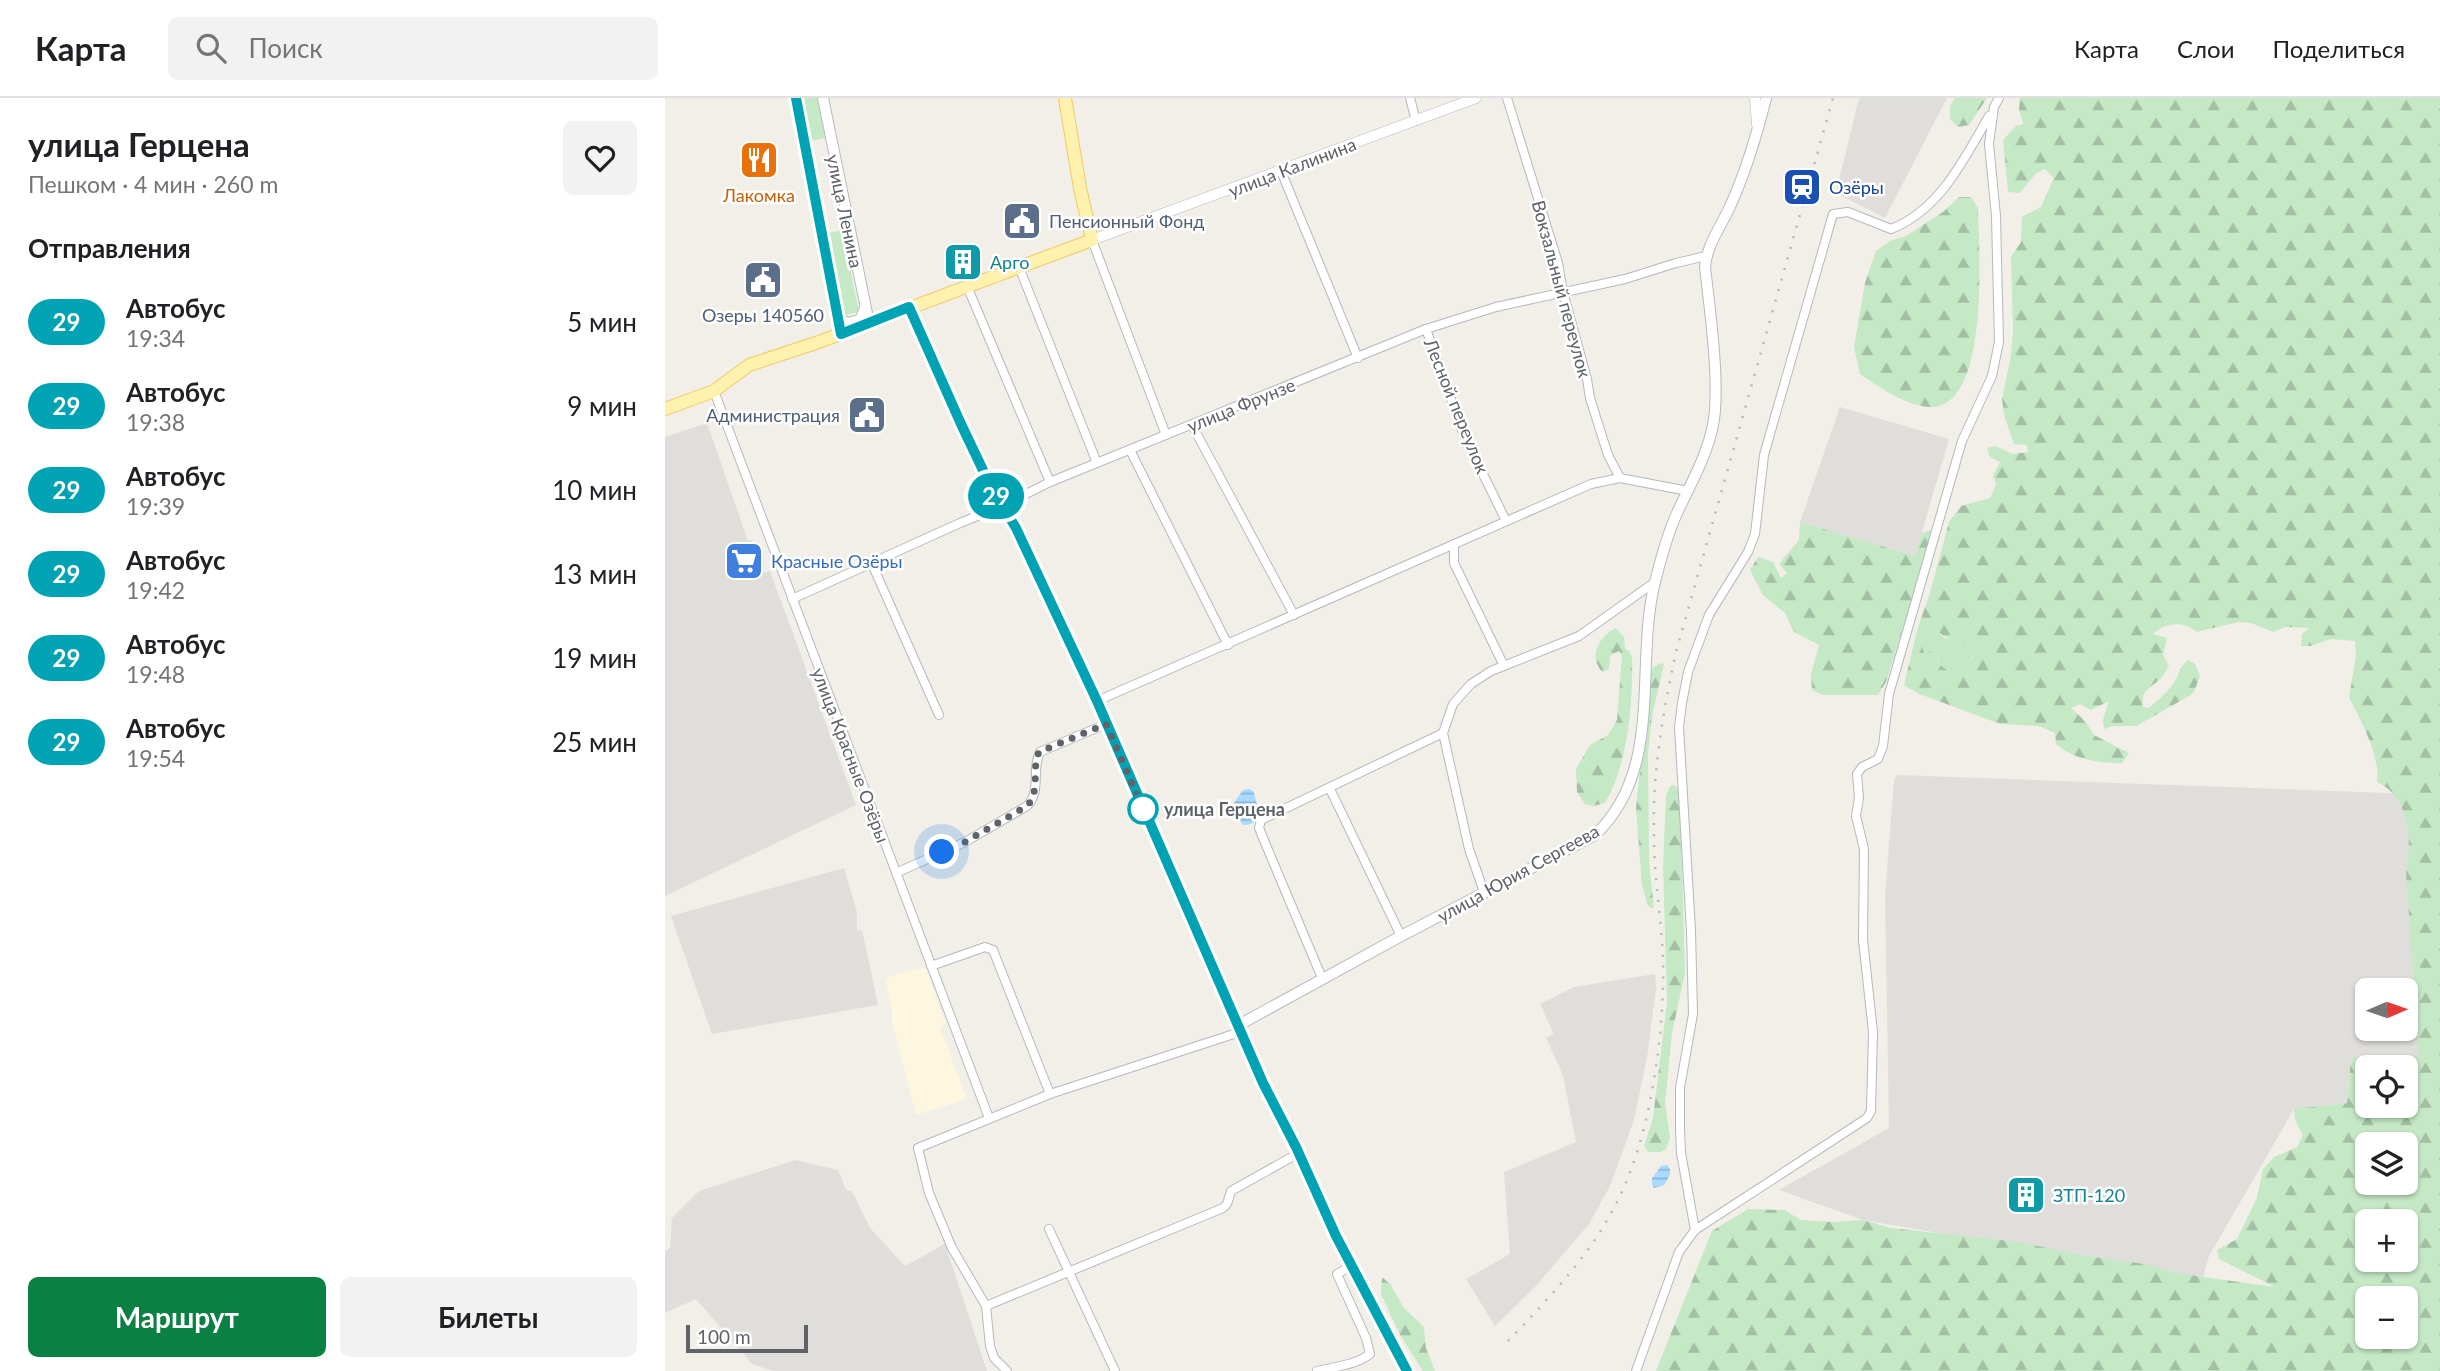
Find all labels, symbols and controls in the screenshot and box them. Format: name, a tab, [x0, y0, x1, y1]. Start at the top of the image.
search box	[168, 17, 658, 80]
text: Карта	[35, 28, 126, 68]
icon: search	[192, 29, 230, 67]
text: Поиск	[248, 32, 323, 64]
text: Карта	[2074, 34, 2139, 63]
text: Слои	[2177, 34, 2234, 63]
text: Поделиться	[2272, 34, 2405, 63]
button: heart	[563, 121, 637, 195]
text: улица Герцена	[28, 124, 250, 164]
street label: улица Калинина	[1225, 133, 1359, 201]
restaurant icon: Лакомка	[738, 139, 780, 181]
street label: улица Ленина	[822, 152, 868, 270]
station icon: Озёры	[1781, 166, 1823, 208]
text: Пешком · 4 мин · 260 m	[28, 170, 278, 198]
place label: Озёры	[1829, 176, 1884, 198]
place label: Лакомка	[722, 184, 795, 206]
street label: Вокзальный переулок	[1528, 198, 1596, 381]
public building icon: Пенсионный Фонд	[1001, 200, 1043, 242]
place label: Пенсионный Фонд	[1049, 210, 1204, 232]
text: Отправления	[28, 232, 191, 264]
building icon: Арго	[942, 241, 984, 283]
place label: Арго	[990, 251, 1029, 273]
public building icon: Озеры 140560	[742, 259, 784, 301]
text: Автобус	[126, 292, 225, 324]
place label: Озеры 140560	[702, 304, 824, 326]
text: 5 мин	[567, 306, 637, 338]
text: 29	[53, 307, 80, 336]
text: 19:34	[126, 324, 185, 352]
street label: Лесной переулок	[1420, 334, 1494, 477]
street label: улица Фрунзе	[1184, 373, 1298, 437]
text: Автобус	[126, 376, 225, 408]
text: 9 мин	[567, 390, 637, 422]
text: 29	[53, 391, 80, 420]
public building icon: Администрация	[846, 394, 888, 436]
place label: Администрация	[706, 404, 840, 426]
text: 19:38	[126, 408, 185, 436]
text: Автобус	[126, 460, 225, 492]
line badge: 29	[965, 473, 1027, 519]
text: 10 мин	[552, 474, 637, 506]
text: 29	[53, 475, 80, 504]
text: 29	[982, 481, 1010, 510]
text: 19:39	[126, 492, 185, 520]
supermarket icon: Красные Озёры	[723, 540, 765, 582]
text: Автобус	[126, 544, 225, 576]
place label: Красные Озёры	[771, 550, 903, 572]
text: 13 мин	[552, 558, 637, 590]
text: 29	[53, 559, 80, 588]
text: 19:42	[126, 576, 185, 604]
text: Автобус	[126, 628, 225, 660]
text: 19 мин	[552, 642, 637, 674]
text: 29	[53, 643, 80, 672]
text: 19:48	[126, 660, 185, 688]
street label: улица Красные Озёры	[808, 665, 894, 845]
text: Автобус	[126, 712, 225, 744]
text: 25 мин	[552, 726, 637, 758]
text: 29	[53, 727, 80, 756]
text: 19:54	[126, 744, 185, 772]
marker: улица Герцена	[1128, 794, 1158, 824]
place label: улица Герцена	[1164, 798, 1285, 820]
street label: улица Юрия Сергеева	[1433, 819, 1603, 927]
your location	[924, 834, 959, 869]
north arrow	[2355, 978, 2419, 1041]
map controls	[2355, 978, 2418, 1349]
button: locate	[2355, 1055, 2418, 1118]
button: layers	[2355, 1132, 2418, 1195]
building icon: ЗТП-120	[2005, 1174, 2047, 1216]
place label: ЗТП-120	[2053, 1184, 2125, 1206]
button: +	[2355, 1209, 2418, 1272]
button: Маршрут	[28, 1277, 326, 1357]
button: Билеты	[340, 1277, 637, 1357]
button: −	[2355, 1286, 2418, 1349]
scale bar	[686, 1322, 809, 1354]
text: 100 m	[697, 1325, 751, 1348]

